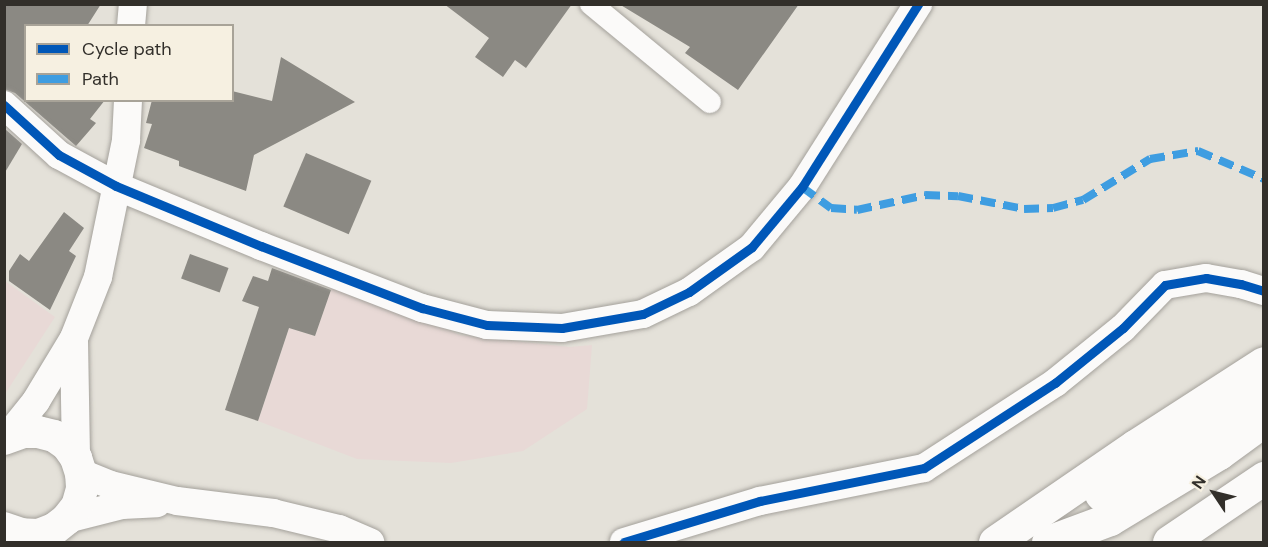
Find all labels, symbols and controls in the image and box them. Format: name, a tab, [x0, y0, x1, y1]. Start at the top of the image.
legend	[24, 24, 234, 102]
text: Cycle path	[82, 37, 172, 61]
text: Path	[82, 67, 119, 91]
north arrow	[1184, 463, 1244, 523]
text: N	[1187, 472, 1211, 493]

